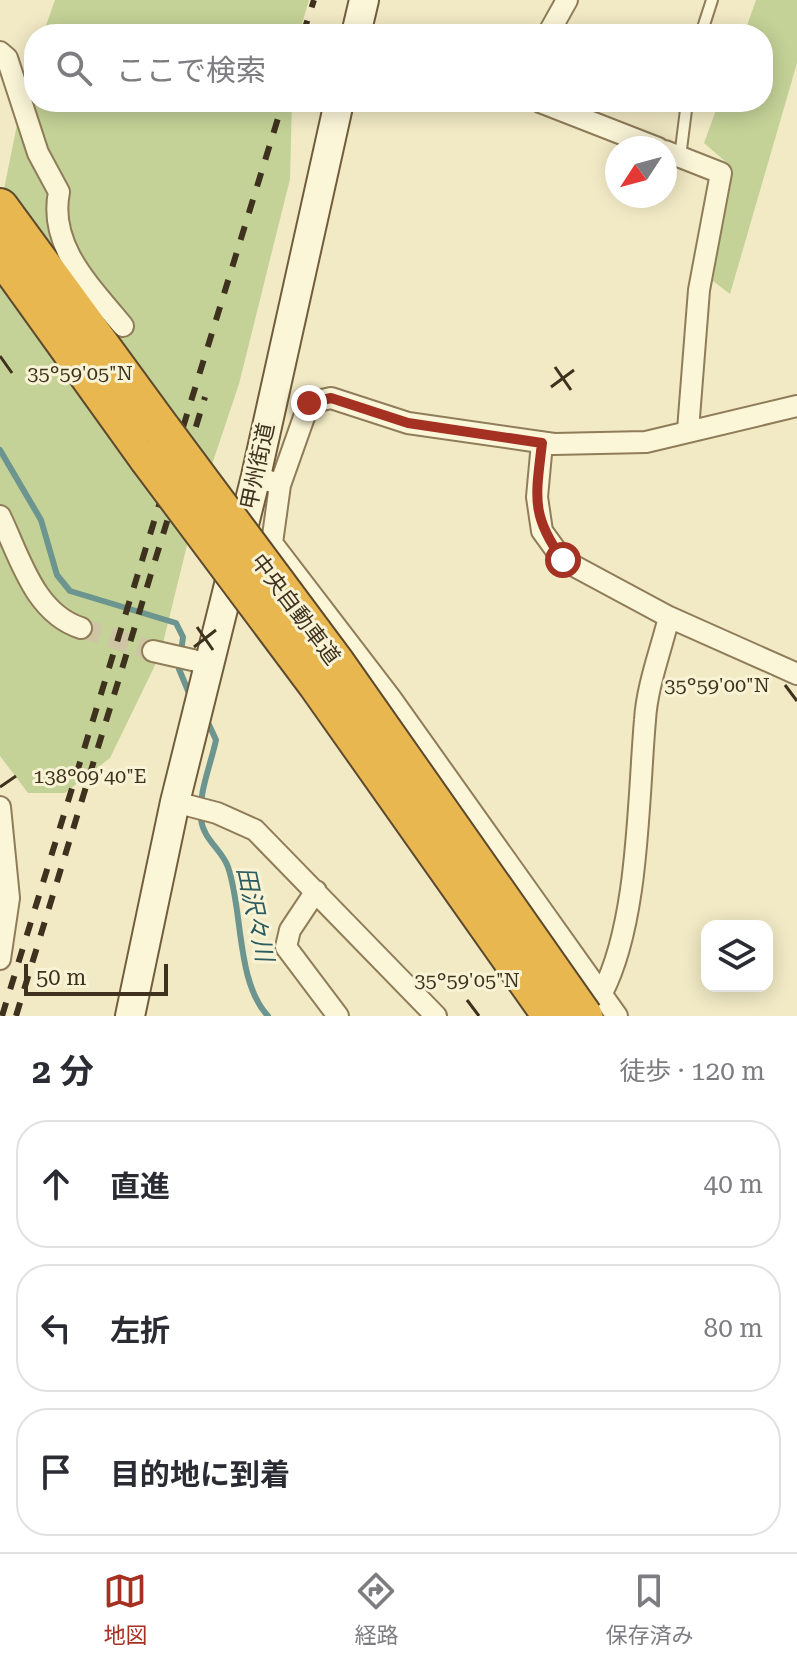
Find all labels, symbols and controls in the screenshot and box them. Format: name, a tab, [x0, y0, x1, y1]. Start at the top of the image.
search box	[24, 24, 773, 112]
icon: search	[52, 46, 96, 90]
text: ここで検索	[116, 53, 266, 88]
north arrow	[605, 136, 677, 208]
text: 35°59'05"N	[27, 361, 133, 385]
route end	[291, 385, 327, 421]
street label: 甲州街道	[236, 420, 279, 512]
route start	[545, 542, 581, 578]
street label: 中央自動車道	[246, 549, 345, 670]
text: 35°59'00"N	[664, 673, 770, 697]
text: 138°09'40"E	[33, 764, 147, 788]
water label: 田沢々川	[231, 864, 279, 967]
map controls	[701, 920, 773, 992]
button: layers	[701, 920, 773, 992]
scale bar	[24, 960, 168, 996]
text: 50 m	[36, 965, 86, 990]
text: 35°59'05"N	[414, 968, 520, 992]
text: 2 分	[32, 1051, 94, 1091]
text: 徒歩 · 120 m	[619, 1056, 765, 1086]
icon: ahead	[34, 1162, 78, 1206]
text: 直進	[110, 1169, 170, 1204]
text: 40 m	[704, 1169, 763, 1199]
icon: left	[34, 1306, 78, 1350]
text: 左折	[110, 1313, 170, 1348]
text: 80 m	[704, 1313, 763, 1343]
icon: arrive	[34, 1450, 78, 1494]
text: 目的地に到着	[110, 1457, 290, 1492]
tab: 地図	[103, 1569, 148, 1649]
tab: 経路	[354, 1569, 399, 1649]
tab: 保存済み	[605, 1569, 694, 1649]

